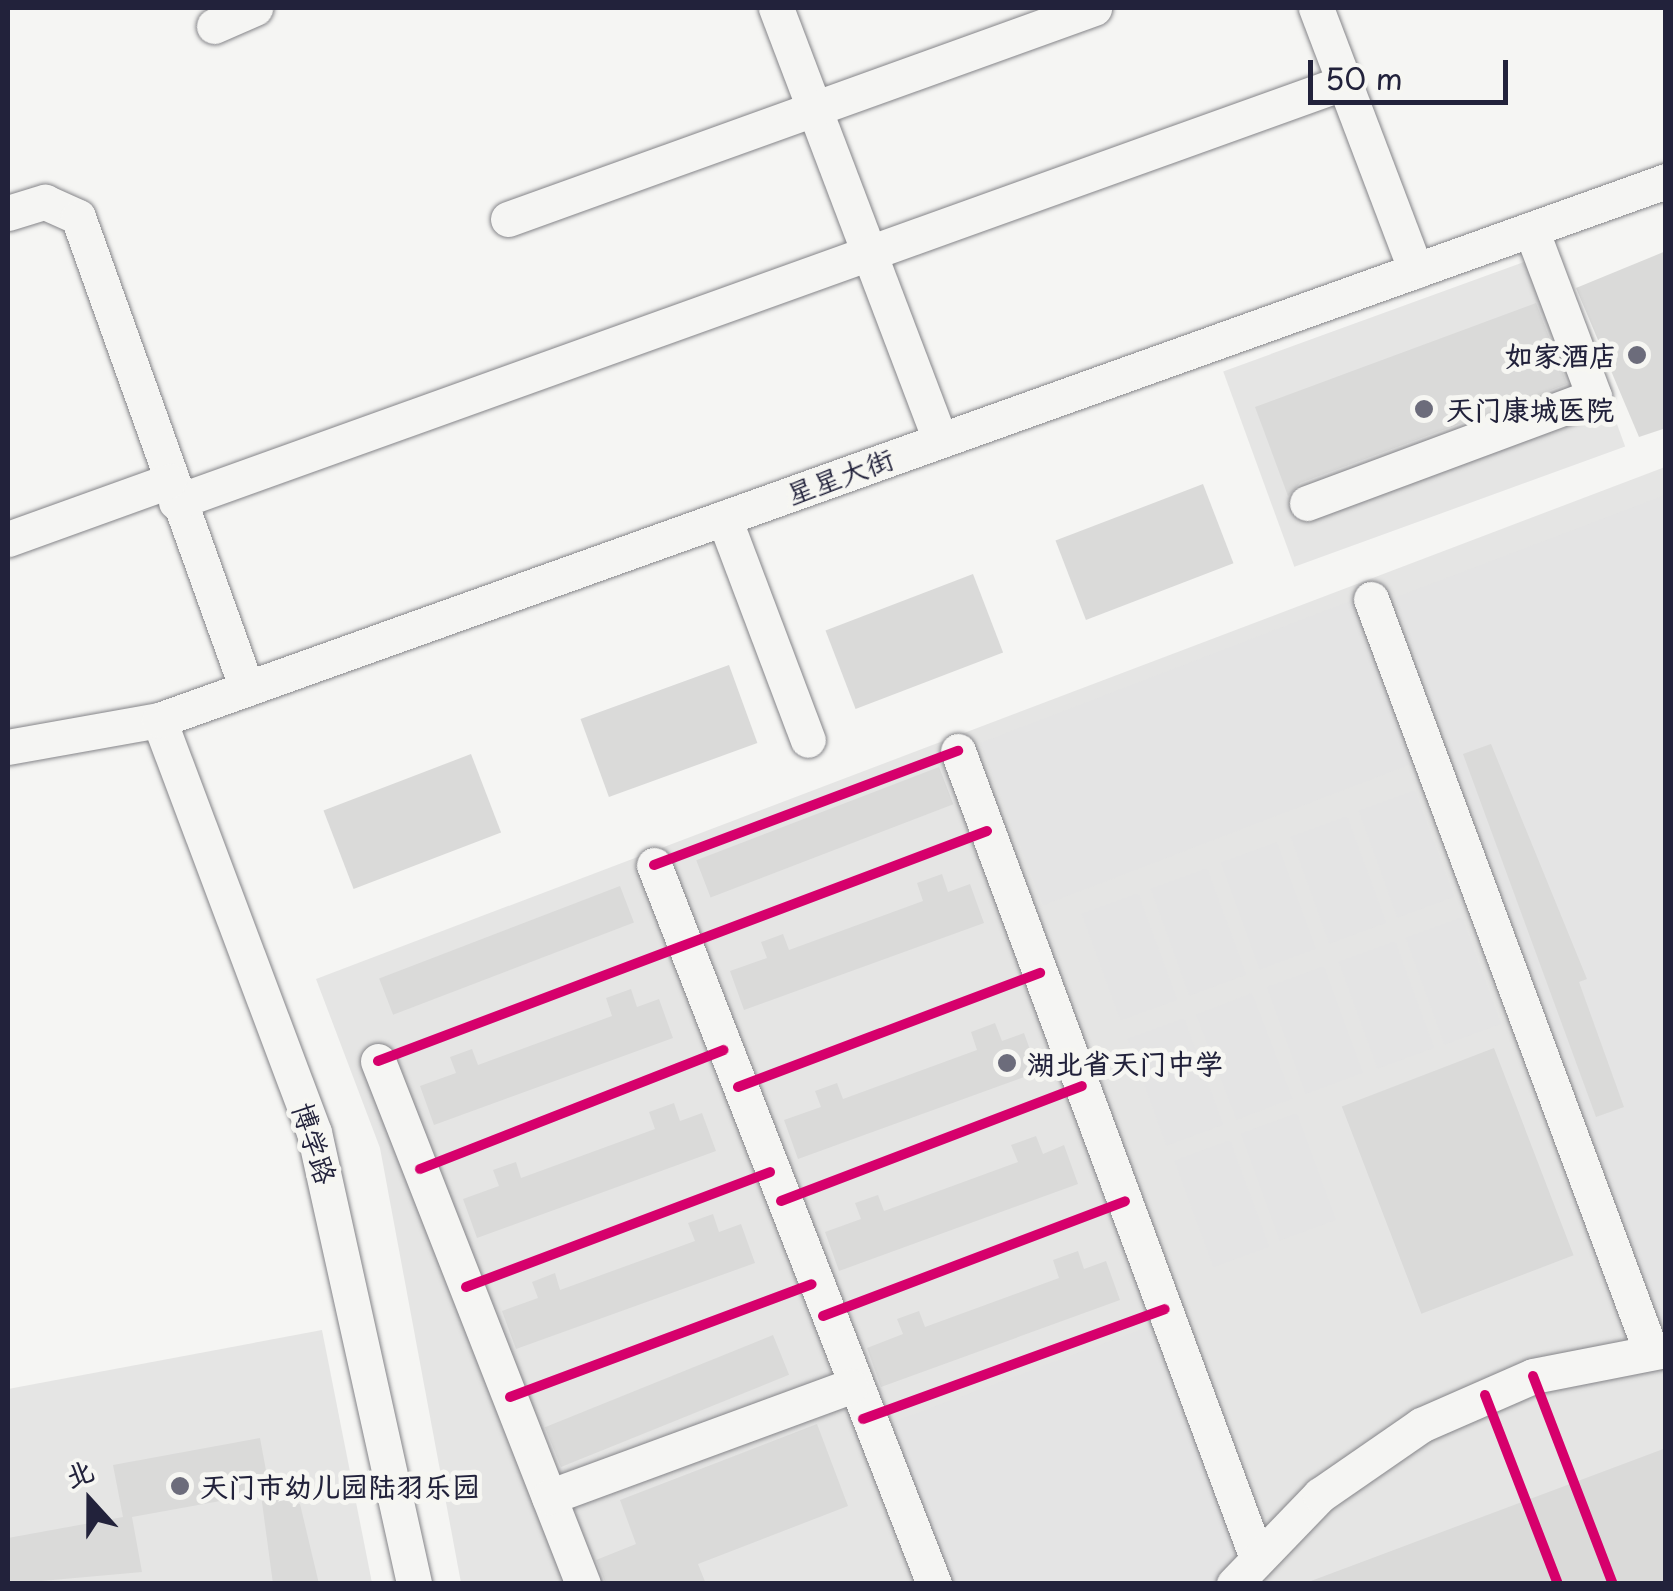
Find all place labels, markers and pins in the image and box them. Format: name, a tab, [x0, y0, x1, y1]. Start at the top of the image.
place label: 如家酒店	[1505, 338, 1617, 372]
marker: 如家酒店	[1626, 344, 1648, 366]
place label: 天门康城医院	[1446, 392, 1614, 426]
marker: 天门康城医院	[1411, 396, 1437, 422]
place label: 湖北省天门中学	[1027, 1046, 1223, 1080]
marker: 湖北省天门中学	[996, 1052, 1018, 1074]
place label: 天门市幼儿园陆羽乐园	[200, 1469, 480, 1503]
marker: 天门市幼儿园陆羽乐园	[169, 1475, 191, 1497]

